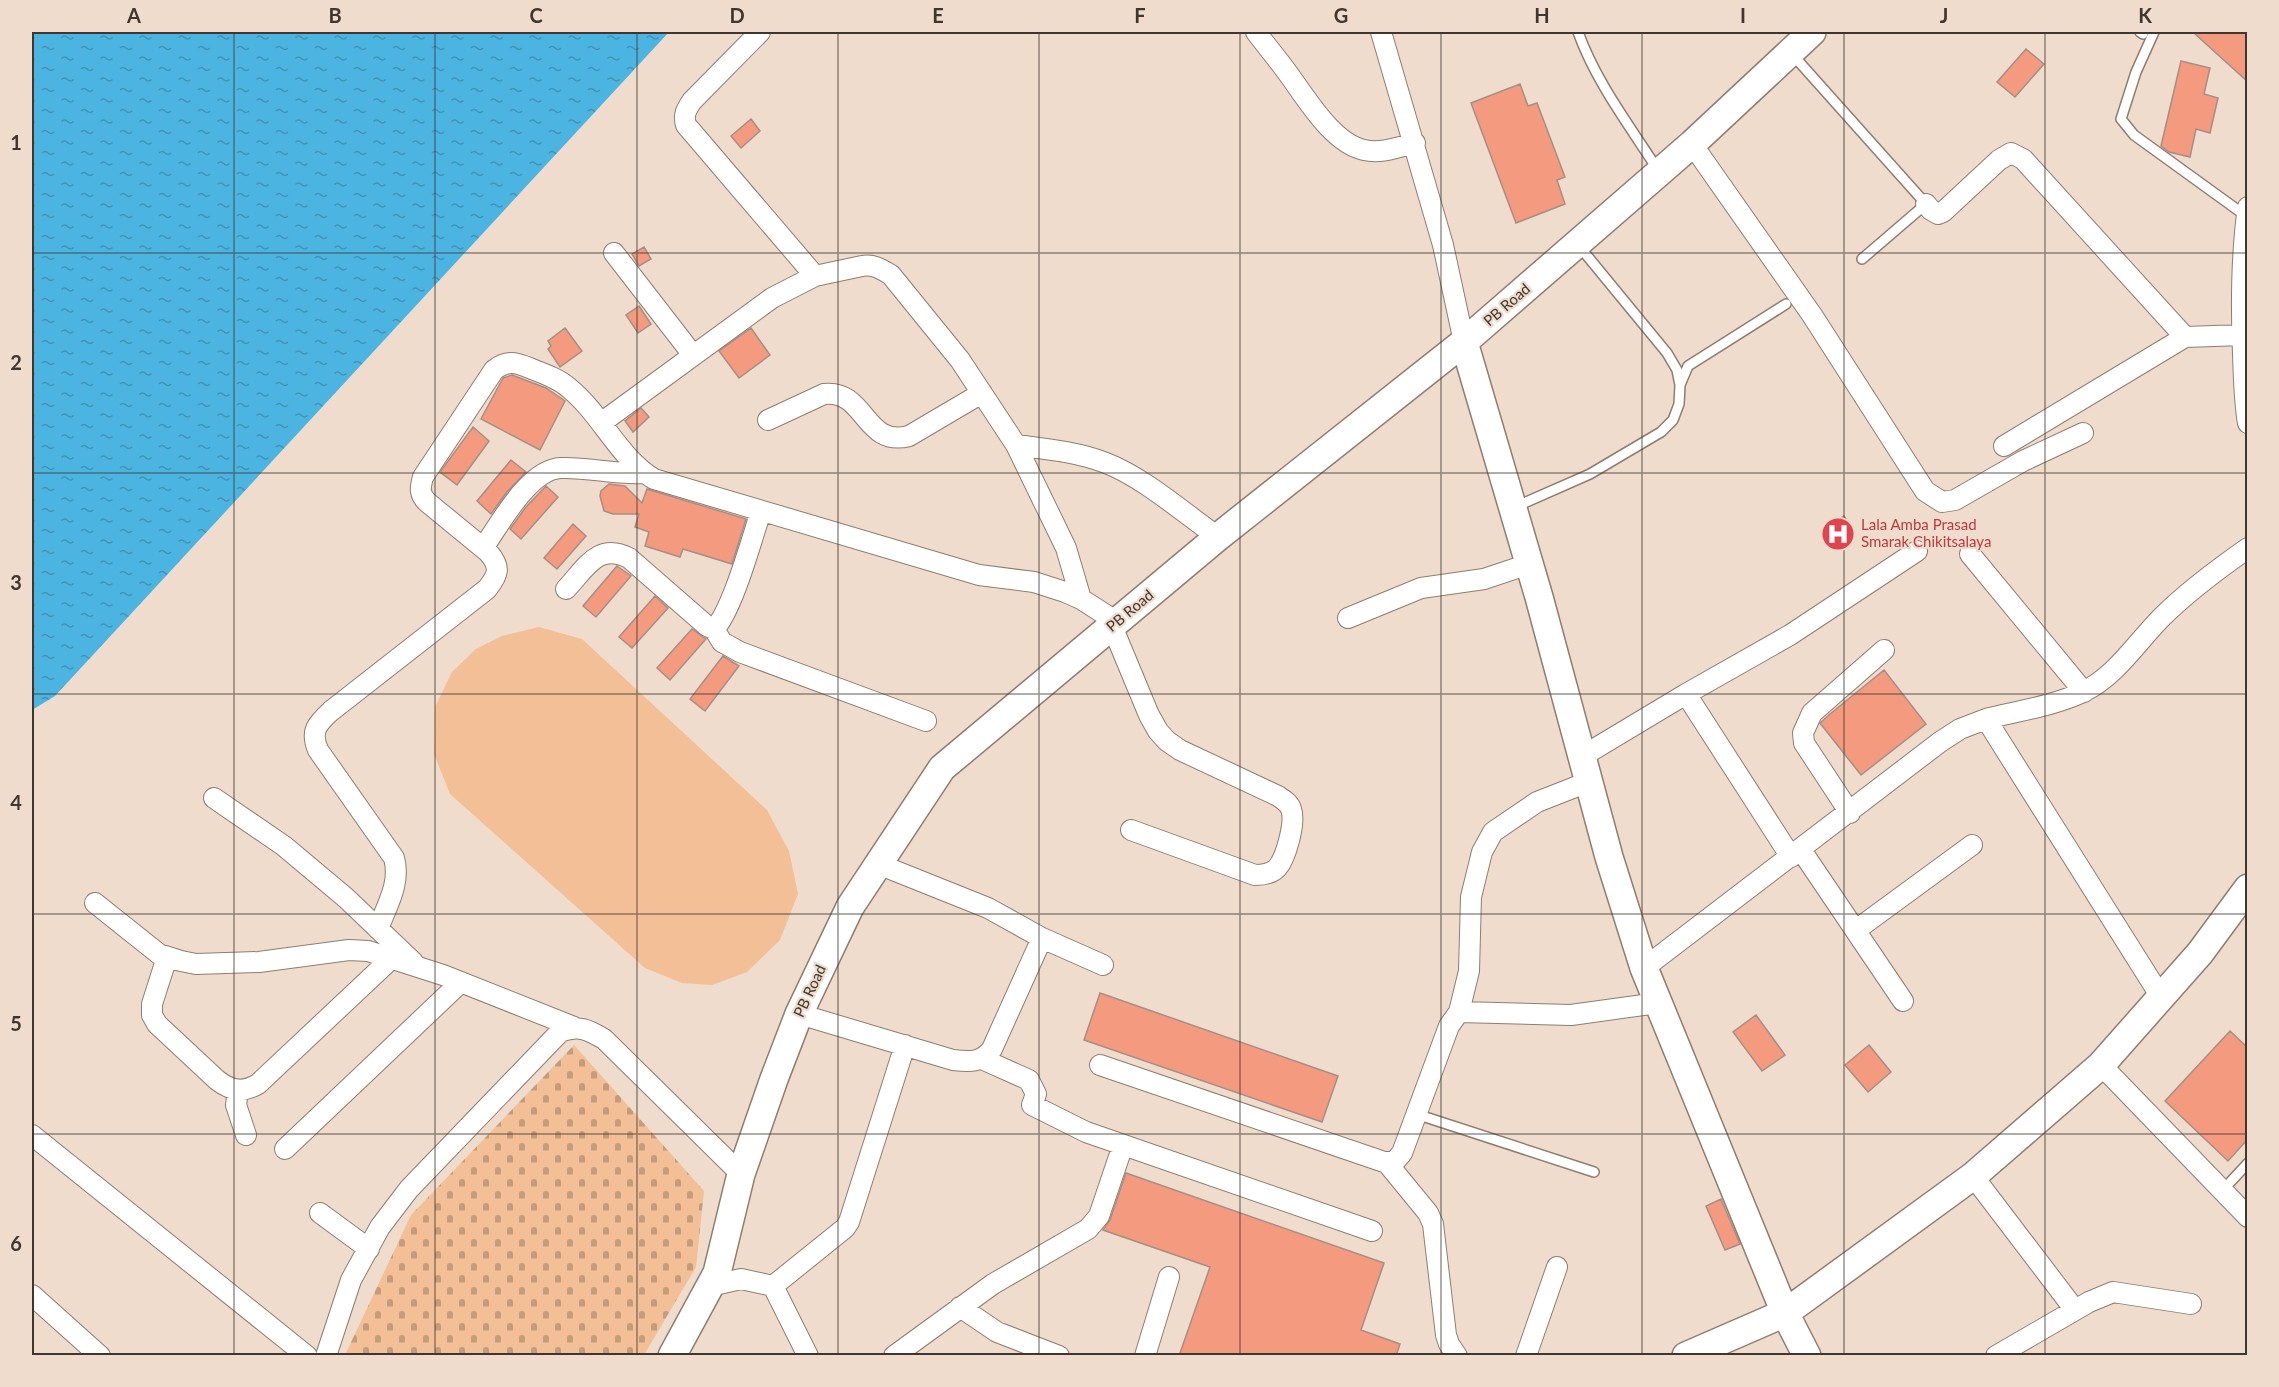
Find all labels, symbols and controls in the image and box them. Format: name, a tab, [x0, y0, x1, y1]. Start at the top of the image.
text: A	[126, 3, 141, 27]
text: B	[328, 3, 342, 27]
text: C	[529, 3, 543, 27]
text: D	[729, 3, 745, 27]
text: E	[932, 3, 944, 27]
text: F	[1134, 3, 1146, 27]
text: G	[1334, 3, 1348, 27]
text: H	[1534, 3, 1550, 27]
text: I	[1740, 3, 1746, 27]
text: J	[1940, 3, 1948, 27]
text: K	[2138, 3, 2152, 27]
text: 1	[10, 130, 22, 154]
street label: PB Road	[1479, 279, 1533, 329]
text: 2	[10, 350, 22, 374]
place label: Lala Amba Prasad Smarak Chikitsalaya	[1861, 515, 1991, 550]
hospital icon: Lala Amba Prasad Smarak Chikitsalaya	[1820, 516, 1856, 552]
text: 3	[10, 570, 22, 594]
street label: PB Road	[1102, 585, 1157, 635]
text: 4	[10, 790, 22, 814]
street label: PB Road	[789, 961, 829, 1020]
text: 5	[10, 1011, 22, 1035]
text: 6	[10, 1231, 22, 1255]

